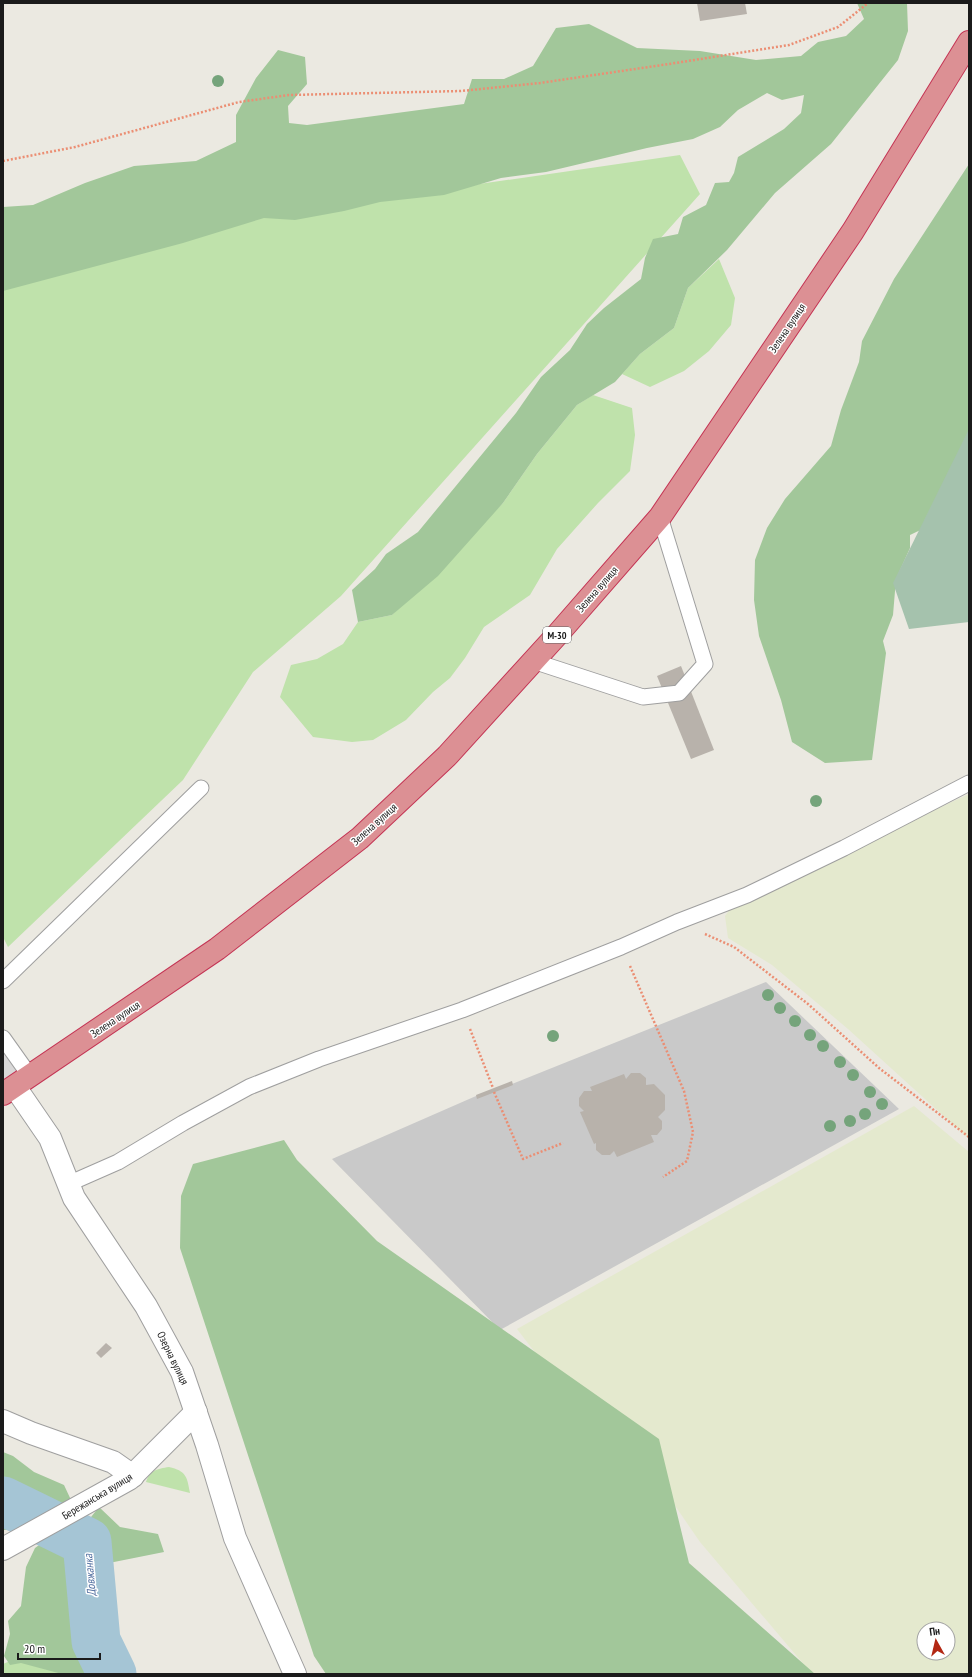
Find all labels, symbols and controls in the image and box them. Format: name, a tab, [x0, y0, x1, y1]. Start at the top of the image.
street label: Зелена вулиця	[765, 301, 809, 355]
street label: Зелена вулиця	[573, 563, 621, 615]
road number: М-30	[543, 627, 571, 643]
street label: Зелена вулиця	[348, 800, 400, 848]
street label: Зелена вулиця	[88, 997, 142, 1041]
street label: Озерна вулиця	[154, 1329, 192, 1387]
street label: Бережанська вулиця	[59, 1469, 135, 1523]
water label: Довжанка	[80, 1552, 99, 1598]
north arrow	[916, 1621, 956, 1661]
text: Пн	[928, 1623, 941, 1639]
scale bar	[18, 1635, 100, 1661]
text: 20 m	[24, 1641, 45, 1656]

